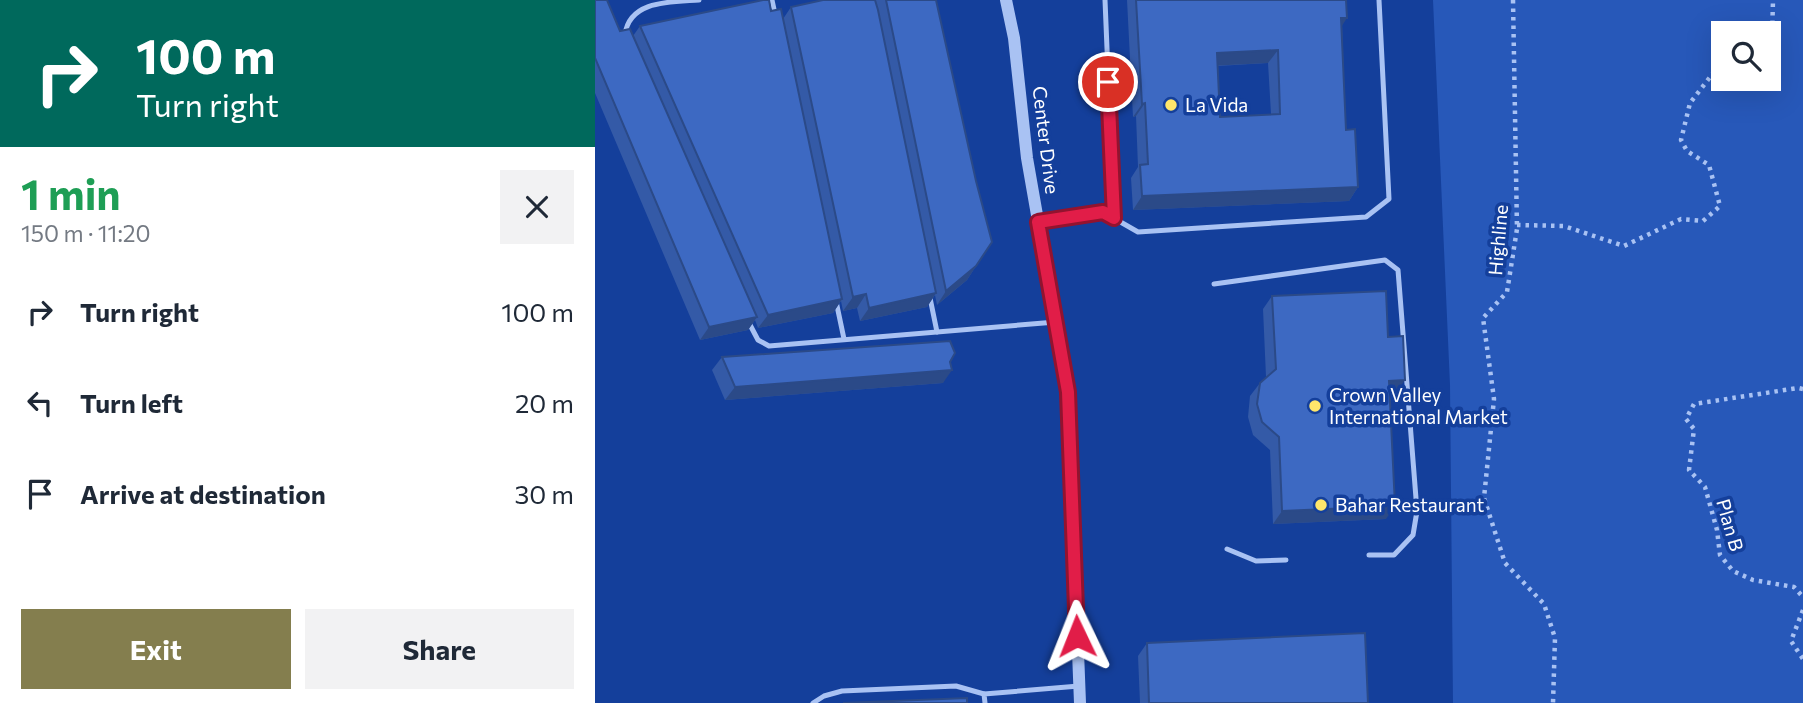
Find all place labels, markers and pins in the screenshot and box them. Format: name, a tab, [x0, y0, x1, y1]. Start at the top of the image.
pin	[1078, 52, 1138, 112]
place label: La Vida	[1185, 93, 1248, 116]
marker: La Vida	[1163, 97, 1179, 113]
place label: Crown Valley International Market	[1329, 383, 1508, 428]
marker: Crown Valley International Market	[1307, 398, 1323, 414]
place label: Bahar Restaurant	[1335, 493, 1485, 516]
marker: Bahar Restaurant	[1313, 497, 1329, 513]

